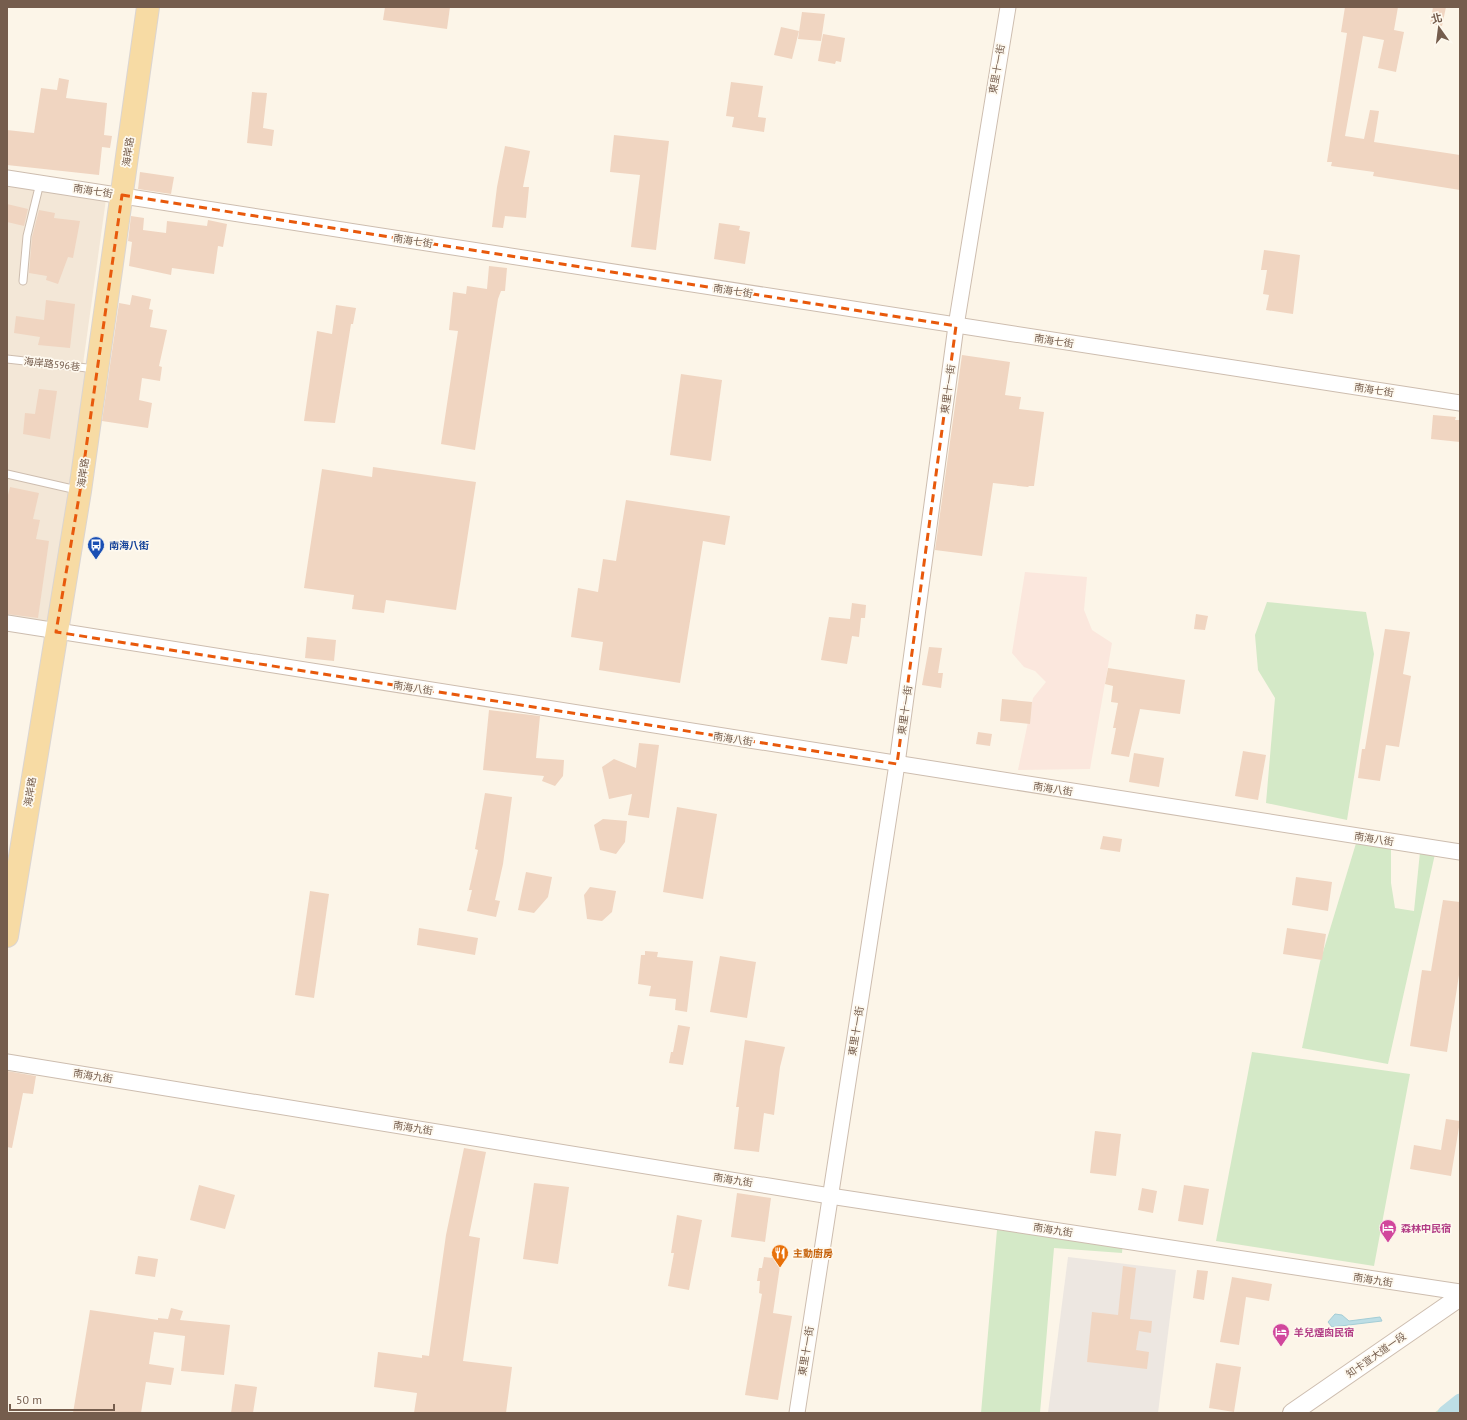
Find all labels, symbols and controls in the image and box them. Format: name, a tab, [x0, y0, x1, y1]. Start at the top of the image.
north arrow	[1419, 8, 1459, 48]
text: 北	[1430, 10, 1444, 26]
street label: 東里十一街	[986, 43, 1008, 95]
street label: 海岸路	[119, 136, 137, 168]
street label: 南海七街	[72, 181, 114, 201]
street label: 南海七街	[392, 231, 434, 251]
street label: 南海七街	[712, 281, 754, 301]
street label: 南海七街	[1033, 331, 1075, 351]
street label: 海岸路596巷	[23, 355, 81, 373]
street label: 東里十一街	[938, 363, 958, 415]
street label: 南海七街	[1353, 380, 1395, 400]
street label: 海岸路	[74, 457, 92, 489]
bus stop icon: 南海八街	[86, 535, 106, 560]
place label: 南海八街	[109, 539, 149, 552]
street label: 南海八街	[392, 678, 434, 698]
street label: 東里十一街	[895, 684, 915, 736]
street label: 南海八街	[712, 729, 754, 749]
street label: 海岸路	[21, 776, 39, 808]
street label: 南海八街	[1032, 779, 1074, 799]
street label: 南海八街	[1353, 829, 1395, 849]
street label: 東里十一街	[846, 1005, 866, 1057]
street label: 南海九街	[72, 1066, 114, 1086]
street label: 南海九街	[392, 1118, 434, 1138]
street label: 南海九街	[712, 1170, 754, 1190]
hotel icon: 森林中民宿	[1378, 1218, 1398, 1243]
street label: 南海九街	[1032, 1220, 1074, 1240]
place label: 森林中民宿	[1401, 1222, 1451, 1235]
restaurant icon: 主動廚房	[770, 1243, 790, 1268]
place label: 主動廚房	[793, 1247, 833, 1260]
street label: 南海九街	[1352, 1270, 1394, 1290]
hotel icon: 羊兒煙囪民宿	[1271, 1322, 1291, 1347]
street label: 東里十一街	[796, 1325, 816, 1377]
place label: 羊兒煙囪民宿	[1294, 1326, 1354, 1339]
street label: 知卡宣大道一段	[1344, 1330, 1408, 1380]
scale bar	[10, 1386, 114, 1412]
text: 50 m	[16, 1392, 42, 1407]

